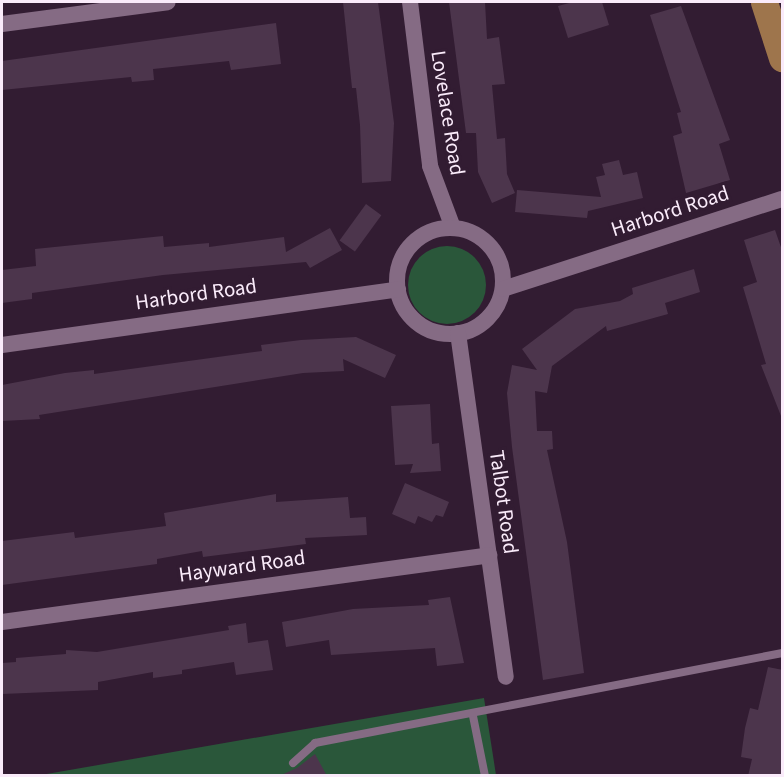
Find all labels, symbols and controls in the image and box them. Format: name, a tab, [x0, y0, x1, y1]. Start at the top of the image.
street label: Lovelace Road	[426, 49, 470, 177]
street label: Harbord Road	[608, 180, 732, 242]
street label: Harbord Road	[134, 273, 258, 315]
street label: Talbot Road	[484, 448, 524, 556]
street label: Hayward Road	[177, 545, 307, 587]

